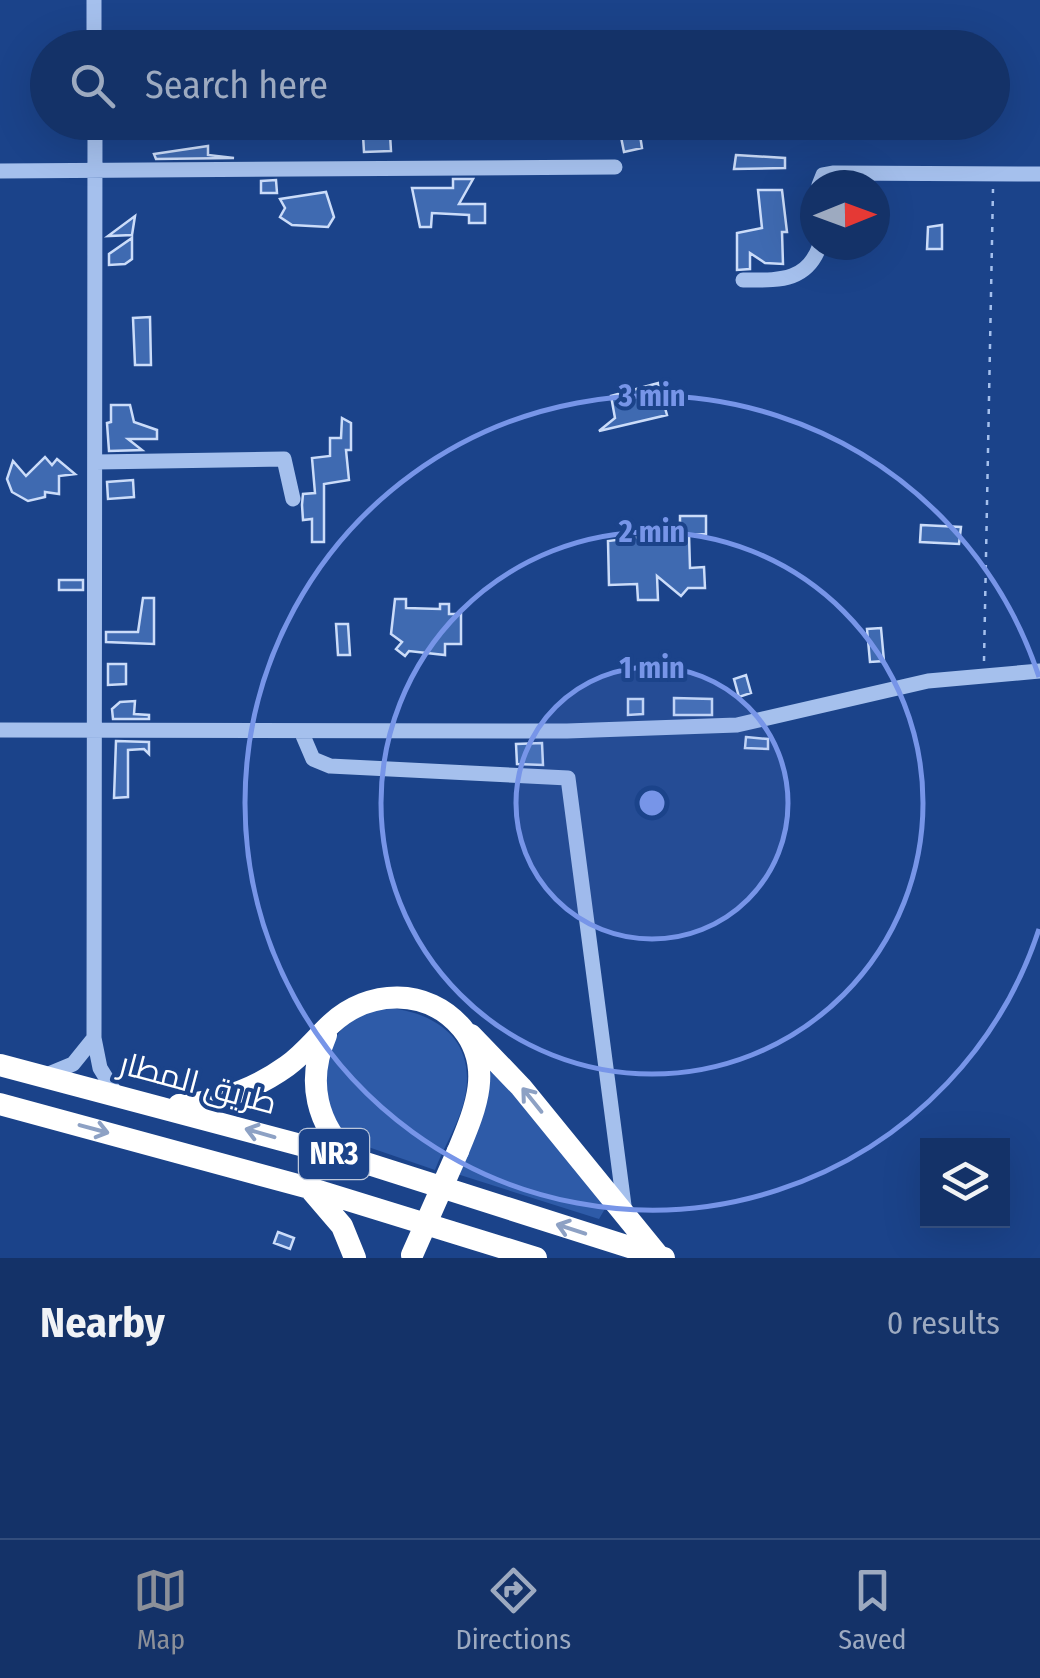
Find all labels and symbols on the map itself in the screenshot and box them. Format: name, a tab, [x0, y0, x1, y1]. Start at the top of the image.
north arrow	[800, 170, 890, 260]
text: 3 min	[618, 378, 685, 414]
text: 2 min	[618, 514, 685, 550]
text: 1 min	[619, 650, 685, 686]
centre of rings	[634, 785, 670, 821]
street label: طريق المطار	[113, 1043, 281, 1123]
one-way arrow	[521, 1088, 543, 1114]
one-way arrow	[78, 1121, 109, 1140]
one-way arrow	[245, 1123, 276, 1141]
road number: NR3	[299, 1129, 369, 1179]
one-way arrow	[555, 1218, 587, 1236]

